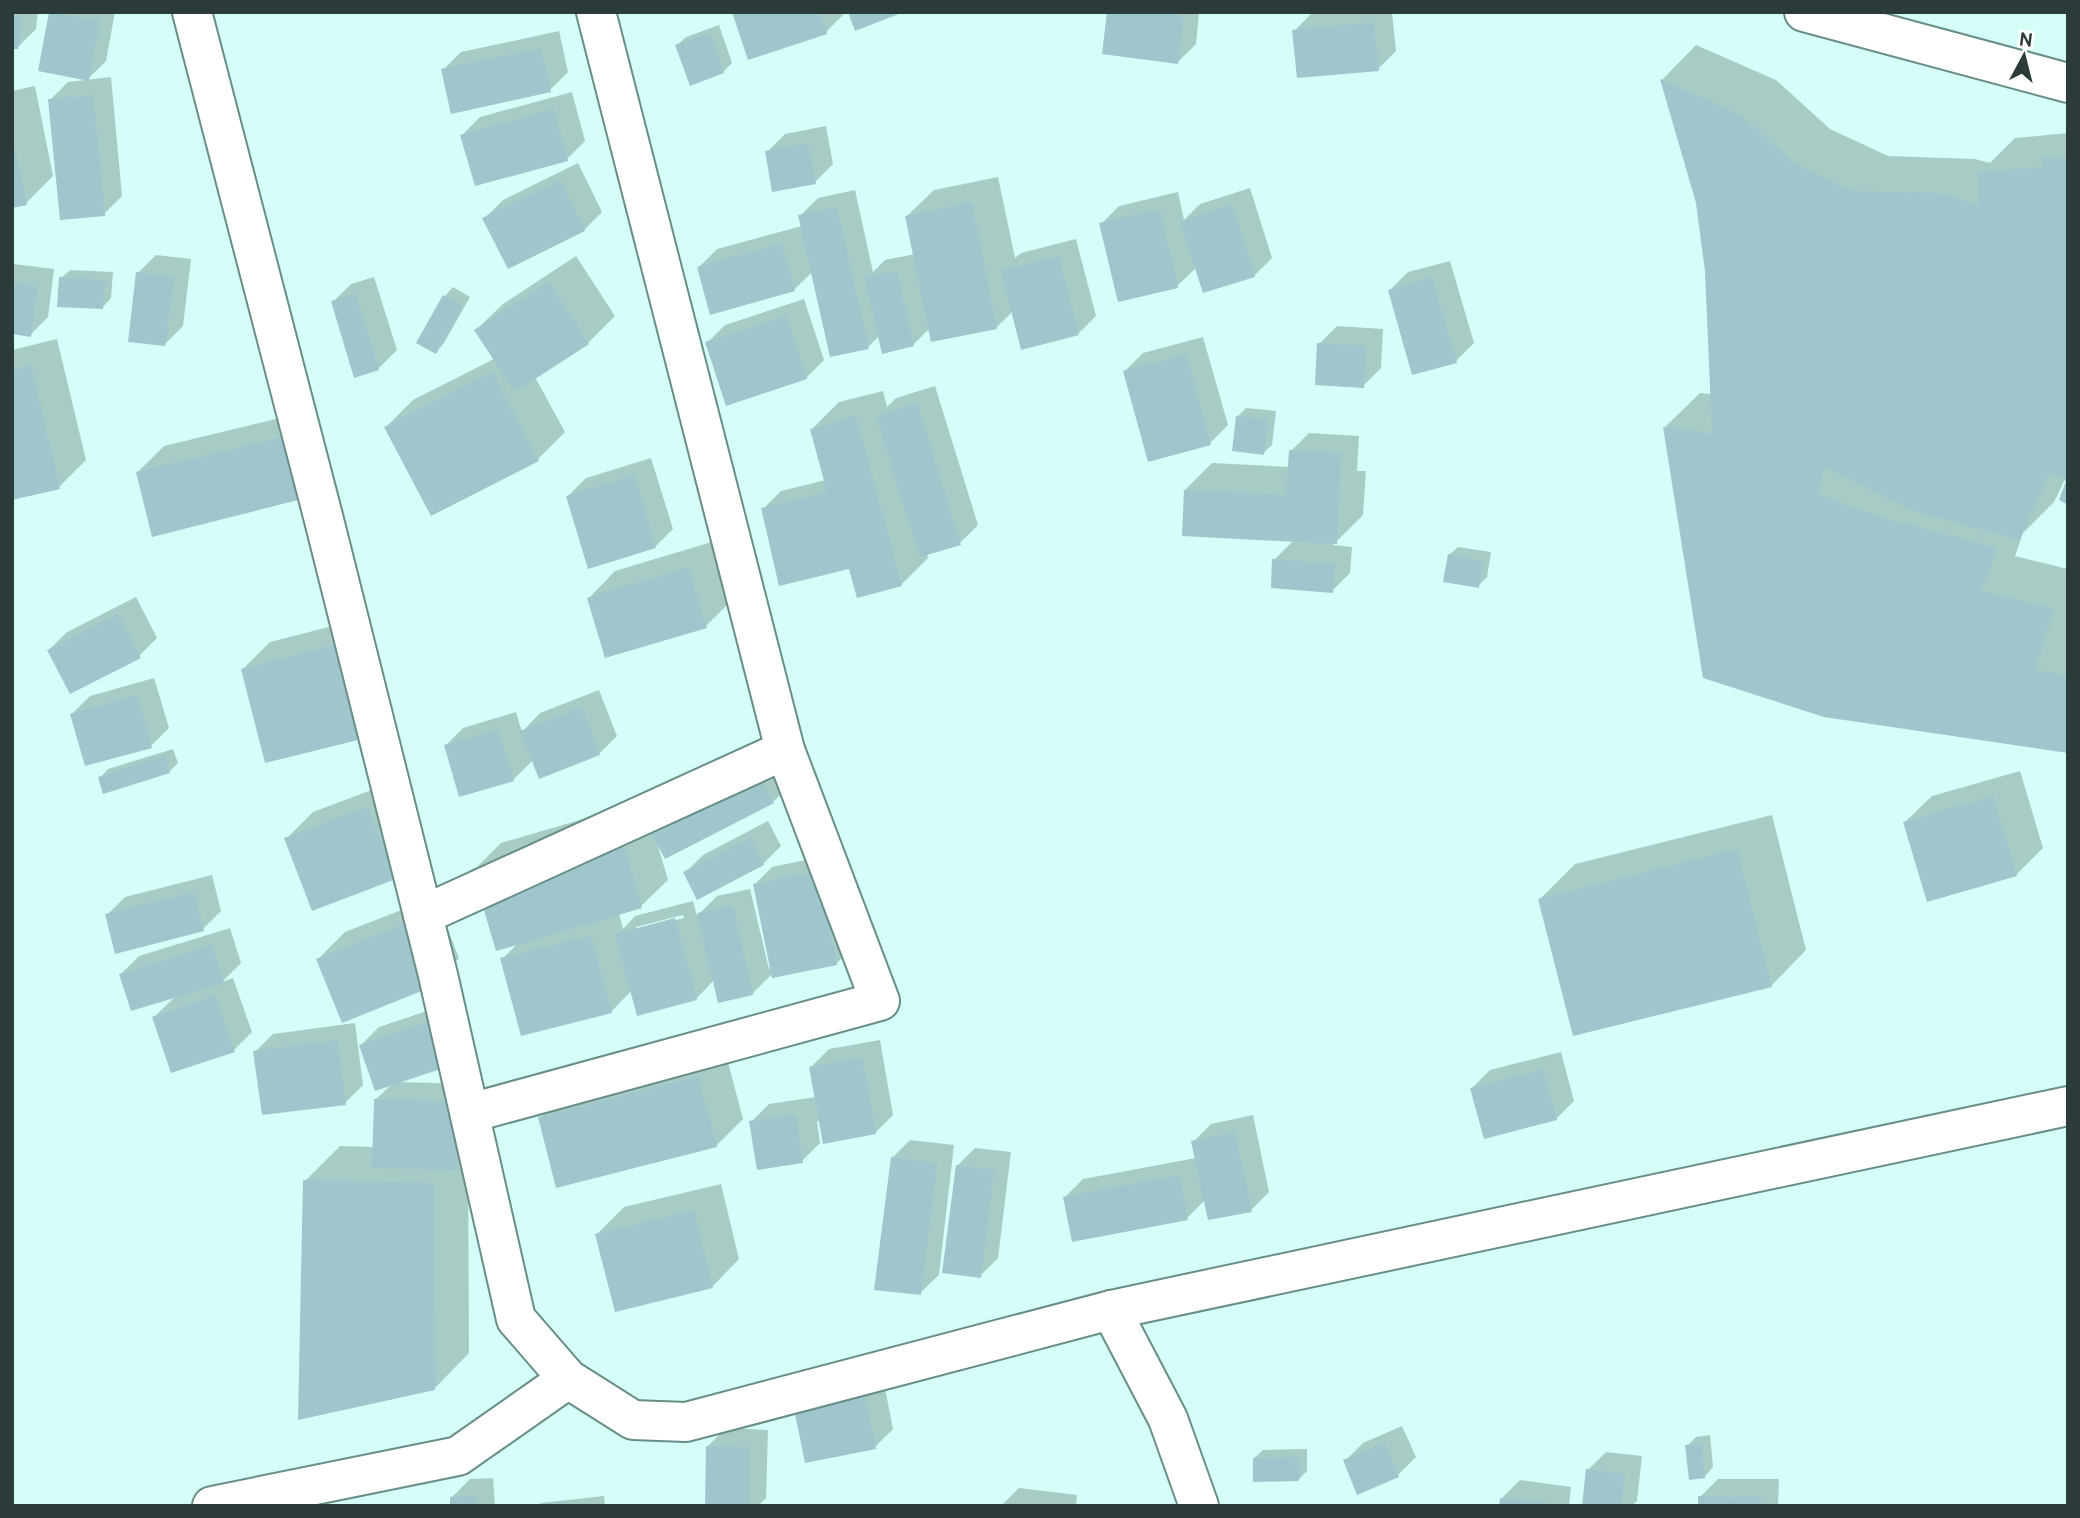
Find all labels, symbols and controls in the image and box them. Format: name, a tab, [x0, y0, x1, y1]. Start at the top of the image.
north arrow	[1989, 21, 2059, 91]
text: N	[2018, 27, 2034, 52]

